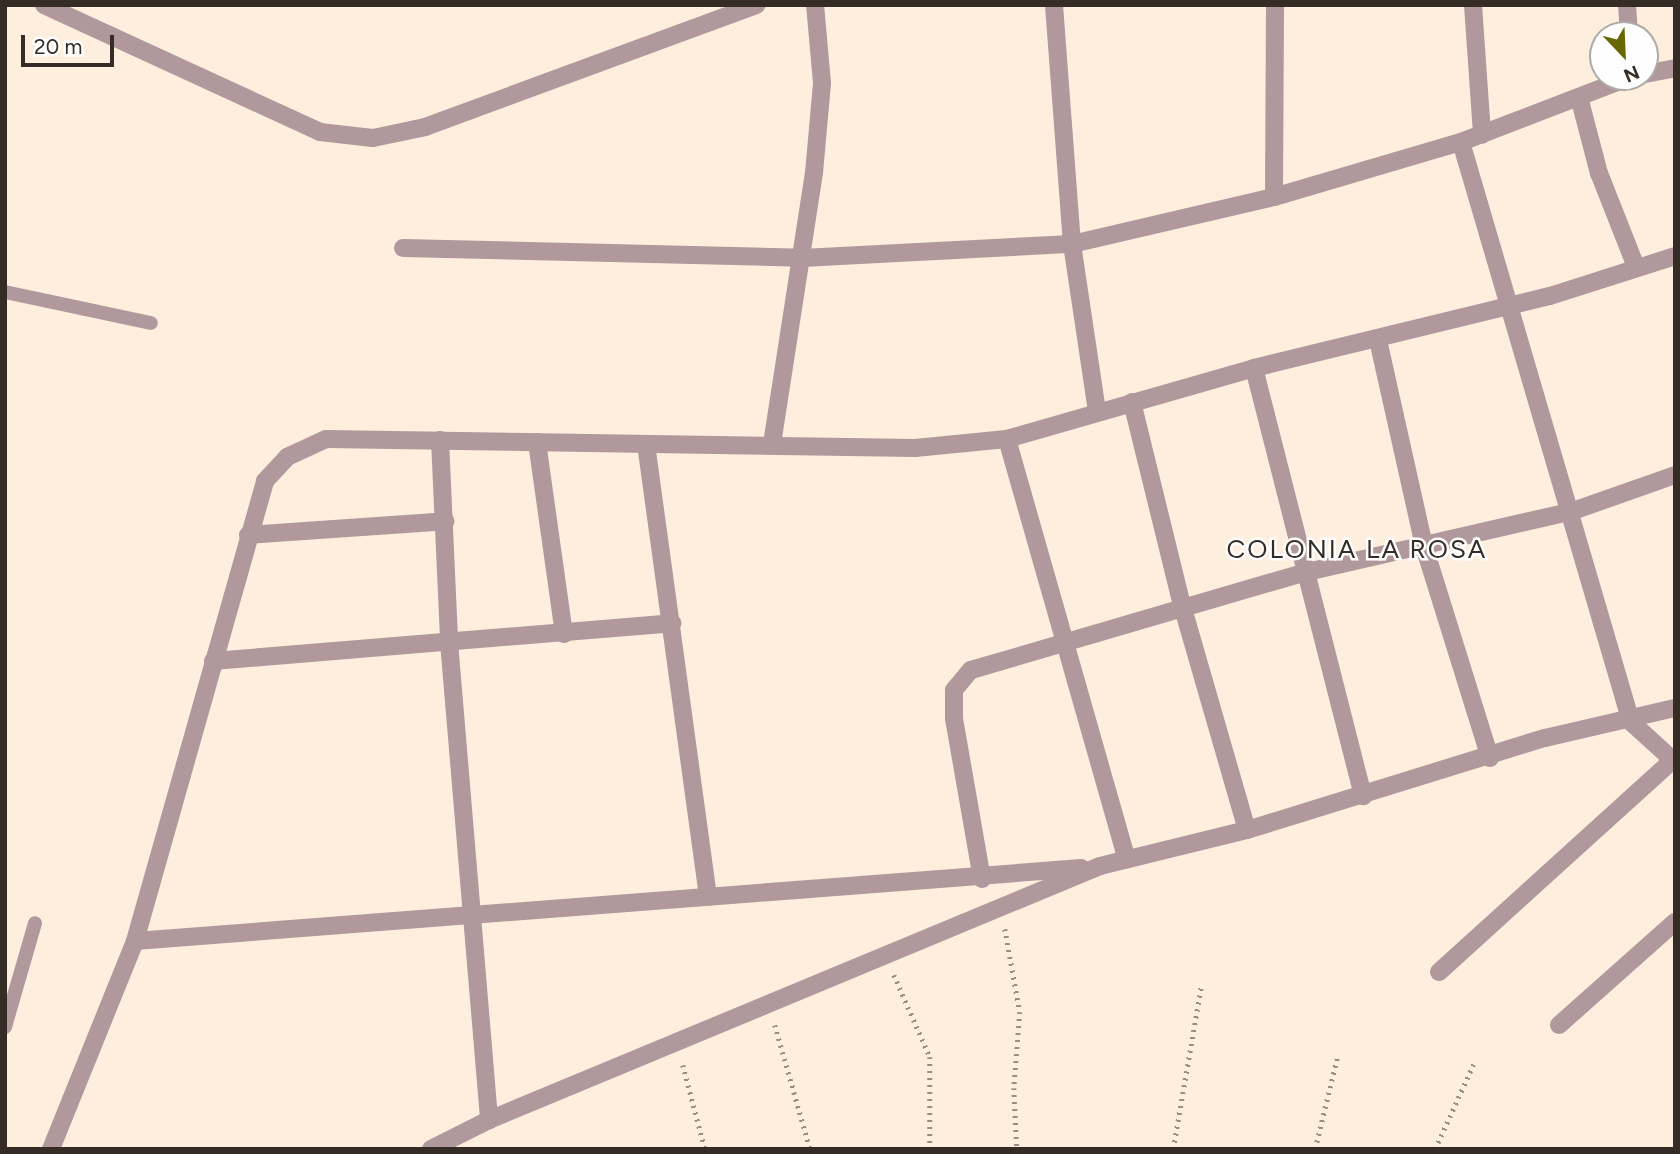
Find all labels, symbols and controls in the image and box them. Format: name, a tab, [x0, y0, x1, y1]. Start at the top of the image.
scale bar	[24, 21, 117, 65]
north arrow	[1589, 21, 1659, 91]
text: 20 m	[34, 34, 82, 59]
text: N	[1620, 60, 1643, 87]
district label: COLONIA LA ROSA	[1228, 534, 1486, 566]

